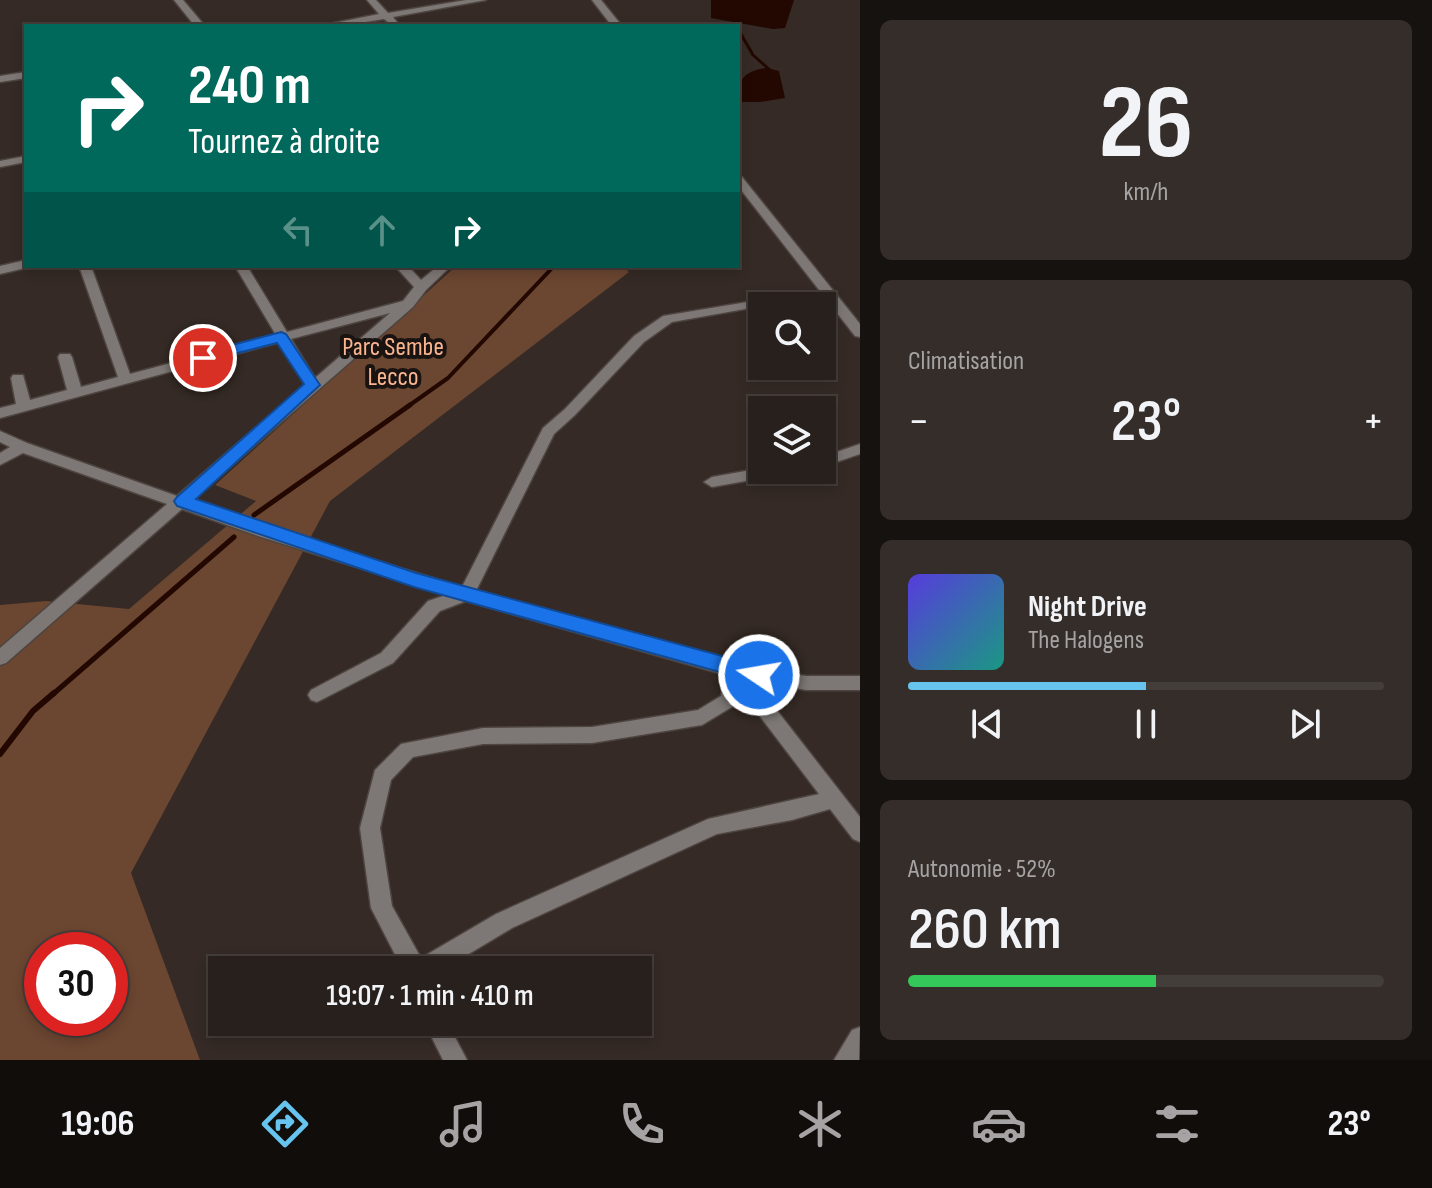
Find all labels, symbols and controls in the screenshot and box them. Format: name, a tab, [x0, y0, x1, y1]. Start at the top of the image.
text: 240 m	[188, 53, 311, 120]
icon: right	[56, 56, 160, 160]
text: 26	[1099, 62, 1193, 187]
text: Tournez à droite	[188, 121, 380, 164]
text: km/h	[1124, 177, 1168, 208]
icon: left	[276, 208, 320, 252]
icon: ahead	[360, 208, 404, 252]
icon: right	[444, 208, 488, 252]
map controls	[748, 292, 836, 484]
button: search	[748, 292, 836, 380]
pin	[169, 324, 237, 392]
park label: Parc Sembe Lecco	[342, 332, 444, 393]
icon: arrive	[181, 336, 225, 380]
text: Climatisation	[908, 346, 1024, 377]
text: 23°	[1111, 386, 1181, 458]
text: −	[908, 395, 930, 448]
text: +	[1362, 395, 1384, 448]
button: layers	[748, 396, 836, 484]
text: Night Drive	[1028, 589, 1147, 625]
text: The Halogens	[1028, 625, 1144, 656]
position arrow	[717, 633, 801, 717]
icon: previous	[965, 702, 1009, 746]
icon: pause	[1124, 702, 1168, 746]
icon: next	[1283, 702, 1327, 746]
text: Autonomie · 52%	[908, 854, 1056, 885]
text: 260 km	[908, 894, 1062, 966]
speed limit sign: 30	[24, 932, 128, 1036]
text: 19:07 · 1 min · 410 m	[326, 978, 534, 1014]
icon: directions	[257, 1096, 313, 1152]
icon: music	[435, 1096, 491, 1152]
icon: phone	[614, 1096, 670, 1152]
icon: climate	[792, 1096, 848, 1152]
icon: car	[971, 1096, 1027, 1152]
icon: filters	[1149, 1096, 1205, 1152]
text: 19:06	[61, 1103, 135, 1146]
text: 23°	[1328, 1103, 1371, 1146]

